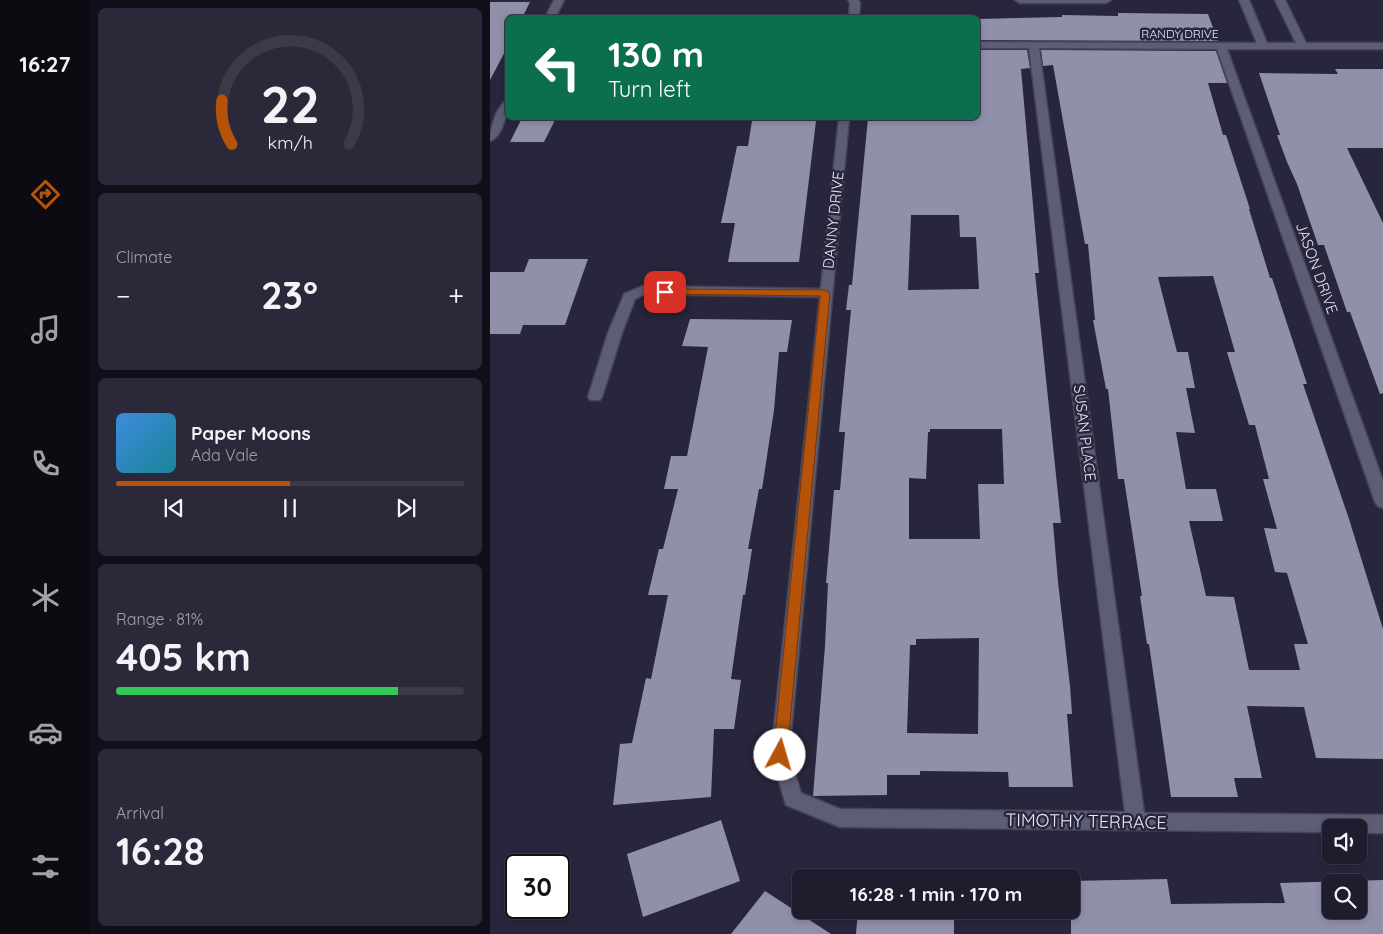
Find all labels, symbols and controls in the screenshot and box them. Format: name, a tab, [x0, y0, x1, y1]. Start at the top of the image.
street label: RANDY DRIVE	[1141, 26, 1219, 41]
text: 130 m	[608, 32, 704, 76]
icon: left	[525, 35, 590, 100]
text: 16:27	[19, 50, 71, 78]
text: 22	[260, 71, 320, 136]
text: Turn left	[608, 75, 691, 103]
text: km/h	[267, 131, 313, 153]
street label: DANNY DRIVE	[818, 170, 848, 270]
icon: directions	[28, 177, 63, 212]
street label: JASON DRIVE	[1292, 220, 1342, 316]
text: Climate	[116, 247, 172, 267]
text: 23°	[261, 271, 318, 319]
pin	[644, 271, 686, 313]
text: −	[116, 278, 131, 313]
text: +	[448, 278, 464, 313]
icon: arrive	[651, 278, 679, 306]
icon: music	[28, 312, 63, 347]
street label: SUSAN PLACE	[1070, 384, 1100, 482]
text: Paper Moons	[191, 421, 311, 445]
text: Ada Vale	[191, 445, 258, 465]
icon: phone	[28, 446, 63, 481]
icon: previous	[160, 494, 188, 522]
icon: pause	[276, 494, 304, 522]
icon: next	[392, 494, 420, 522]
icon: climate	[28, 580, 63, 615]
text: Range · 81%	[116, 609, 203, 629]
text: 405 km	[116, 633, 251, 681]
icon: car	[28, 715, 63, 750]
position arrow	[753, 728, 805, 780]
text: Arrival	[116, 803, 164, 823]
street label: TIMOTHY TERRACE	[1005, 808, 1167, 834]
map controls	[1322, 819, 1367, 919]
button: sound	[1322, 819, 1367, 864]
text: 16:28	[116, 827, 205, 875]
icon: filters	[28, 849, 63, 884]
speed limit sign: 30	[505, 854, 570, 919]
button: search	[1322, 874, 1367, 919]
text: 16:28 · 1 min · 170 m	[850, 882, 1022, 906]

